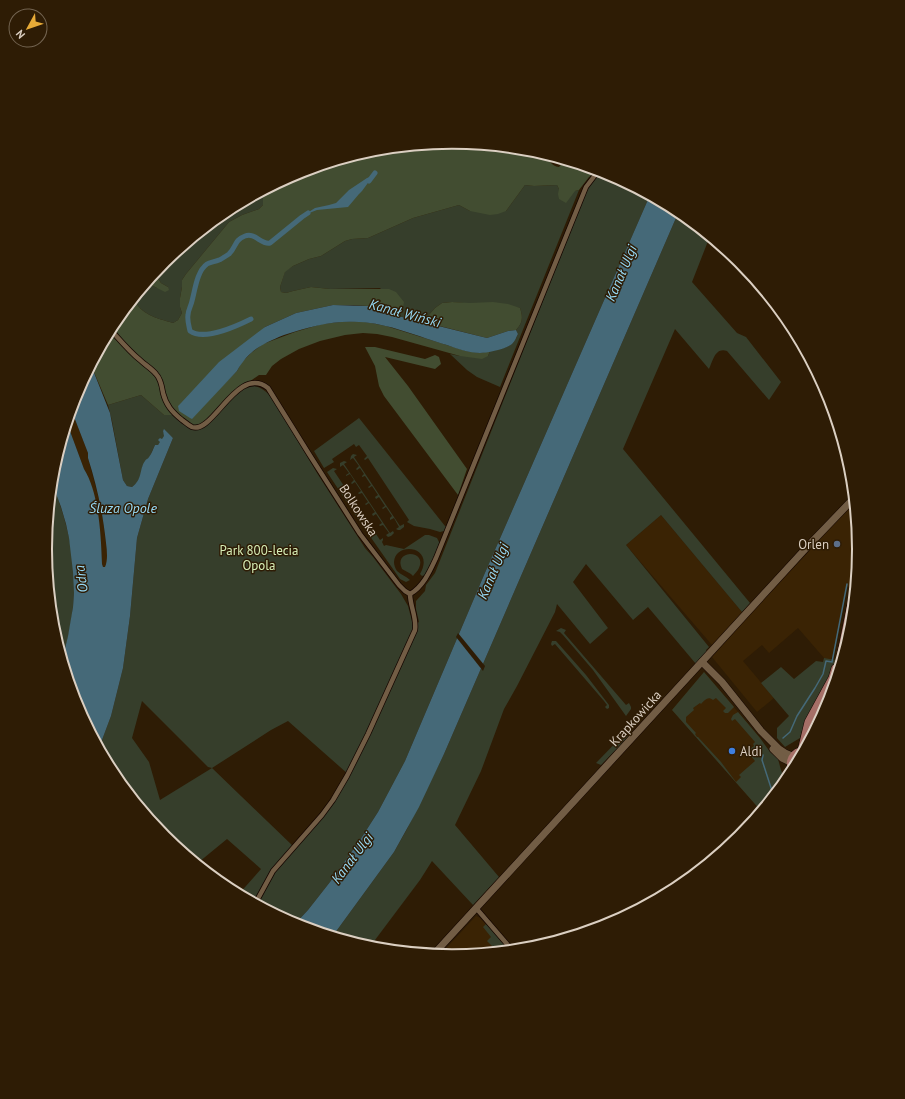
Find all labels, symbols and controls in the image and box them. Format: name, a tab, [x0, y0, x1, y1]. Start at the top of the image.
north arrow	[8, 8, 48, 48]
text: N	[13, 27, 28, 42]
water label: Kanał Ulgi	[601, 242, 641, 304]
water label: Kanał Wiński	[367, 295, 443, 331]
street label: Bolkowska	[335, 481, 382, 540]
water label: Śluza Opole	[89, 499, 157, 517]
place label: Orlen	[798, 536, 829, 553]
marker: Orlen	[832, 539, 842, 549]
water label: Kanał Ulgi	[473, 540, 513, 602]
park label: Park 800-lecia Opola	[220, 542, 298, 574]
water label: Odra	[70, 564, 92, 594]
street label: Krapkowicka	[606, 687, 665, 750]
place label: Aldi	[740, 743, 762, 760]
marker: Aldi	[727, 746, 737, 756]
water label: Kanał Ulgi	[327, 829, 377, 887]

